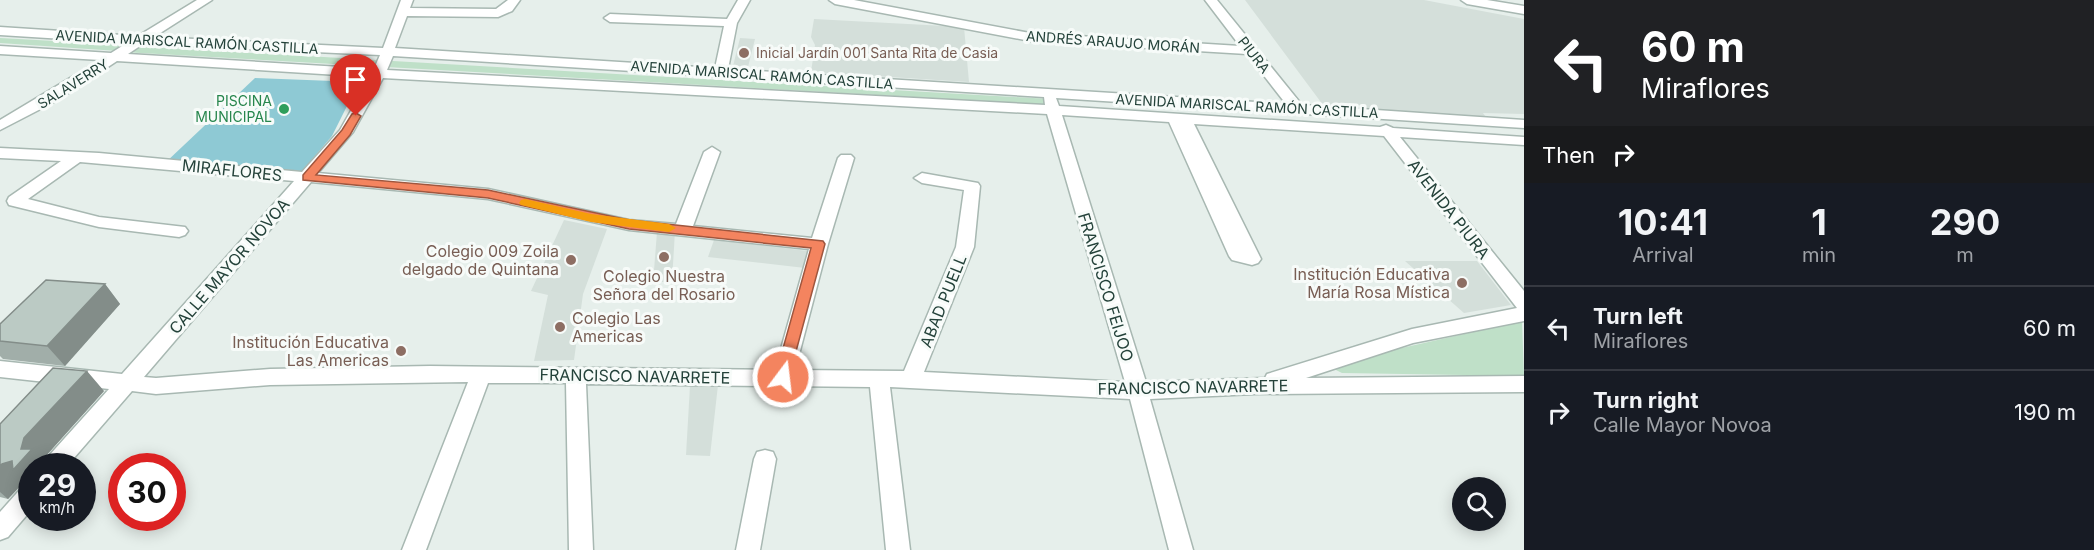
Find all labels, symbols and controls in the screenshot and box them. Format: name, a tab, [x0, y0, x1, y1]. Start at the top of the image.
text: 60 m	[1641, 21, 1745, 72]
icon: left	[1542, 24, 1620, 102]
street label: AVENIDA MARISCAL RAMÓN CASTILLA	[55, 26, 319, 57]
street label: ANDRÉS ARAUJO MORÁN	[1025, 27, 1201, 56]
street label: PIURA	[1235, 33, 1274, 77]
place label: Inicial Jardín 001 Santa Rita de Casia	[756, 44, 998, 61]
marker: Inicial Jardín 001 Santa Rita de Casia	[737, 46, 751, 60]
pin	[330, 54, 381, 116]
street label: SALAVERRY	[34, 55, 112, 112]
street label: AVENIDA MARISCAL RAMÓN CASTILLA	[630, 57, 894, 92]
icon: arrive	[339, 63, 372, 96]
text: Miraflores	[1641, 72, 1770, 105]
street label: AVENIDA MARISCAL RAMÓN CASTILLA	[1115, 90, 1379, 121]
place label: PISCINA MUNICIPAL	[195, 92, 272, 125]
marker: PISCINA MUNICIPAL	[277, 102, 291, 116]
icon: right	[1607, 138, 1640, 171]
text: Then	[1542, 142, 1595, 168]
street label: MIRAFLORES	[181, 155, 283, 185]
street label: AVENIDA PIURA	[1404, 155, 1494, 263]
street label: CALLE MAYOR NOVOA	[165, 194, 293, 338]
text: 10:41	[1618, 200, 1708, 244]
text: 1	[1811, 200, 1827, 244]
text: 290	[1930, 200, 2000, 244]
street label: FRANCISCO FEIJOO	[1074, 210, 1138, 364]
place label: Colegio 009 Zoila delgado de Quintana	[402, 241, 559, 279]
text: Arrival	[1632, 243, 1694, 267]
text: min	[1802, 243, 1836, 267]
text: m	[1956, 243, 1974, 267]
marker: Colegio Nuestra Señora del Rosario	[657, 250, 671, 264]
street label: ABAD PUELL	[915, 252, 971, 350]
marker: Colegio 009 Zoila delgado de Quintana	[564, 253, 578, 267]
place label: Institución Educativa María Rosa Mística	[1293, 264, 1450, 302]
place label: Colegio Nuestra Señora del Rosario	[593, 266, 735, 304]
marker: Institución Educativa María Rosa Mística	[1455, 276, 1469, 290]
text: Turn left	[1593, 303, 1683, 329]
place label: Colegio Las Americas	[572, 308, 661, 346]
icon: left	[1542, 312, 1575, 345]
text: 60 m	[2023, 315, 2076, 341]
marker: Colegio Las Americas	[553, 320, 567, 334]
text: Miraflores	[1593, 329, 1688, 353]
place label: Institución Educativa Las Americas	[232, 332, 389, 370]
marker: Institución Educativa Las Americas	[394, 344, 408, 358]
position arrow	[751, 345, 815, 409]
street label: FRANCISCO NAVARRETE	[540, 364, 730, 388]
street label: FRANCISCO NAVARRETE	[1098, 375, 1288, 399]
text: Turn right	[1593, 387, 1699, 413]
icon: right	[1542, 396, 1575, 429]
text: 190 m	[2014, 399, 2076, 425]
text: Calle Mayor Novoa	[1593, 413, 1772, 437]
speed limit sign: 30	[108, 453, 186, 531]
text: 29	[38, 467, 76, 503]
map controls	[1452, 477, 1506, 531]
button: search	[1452, 477, 1506, 531]
text: km/h	[39, 498, 75, 517]

